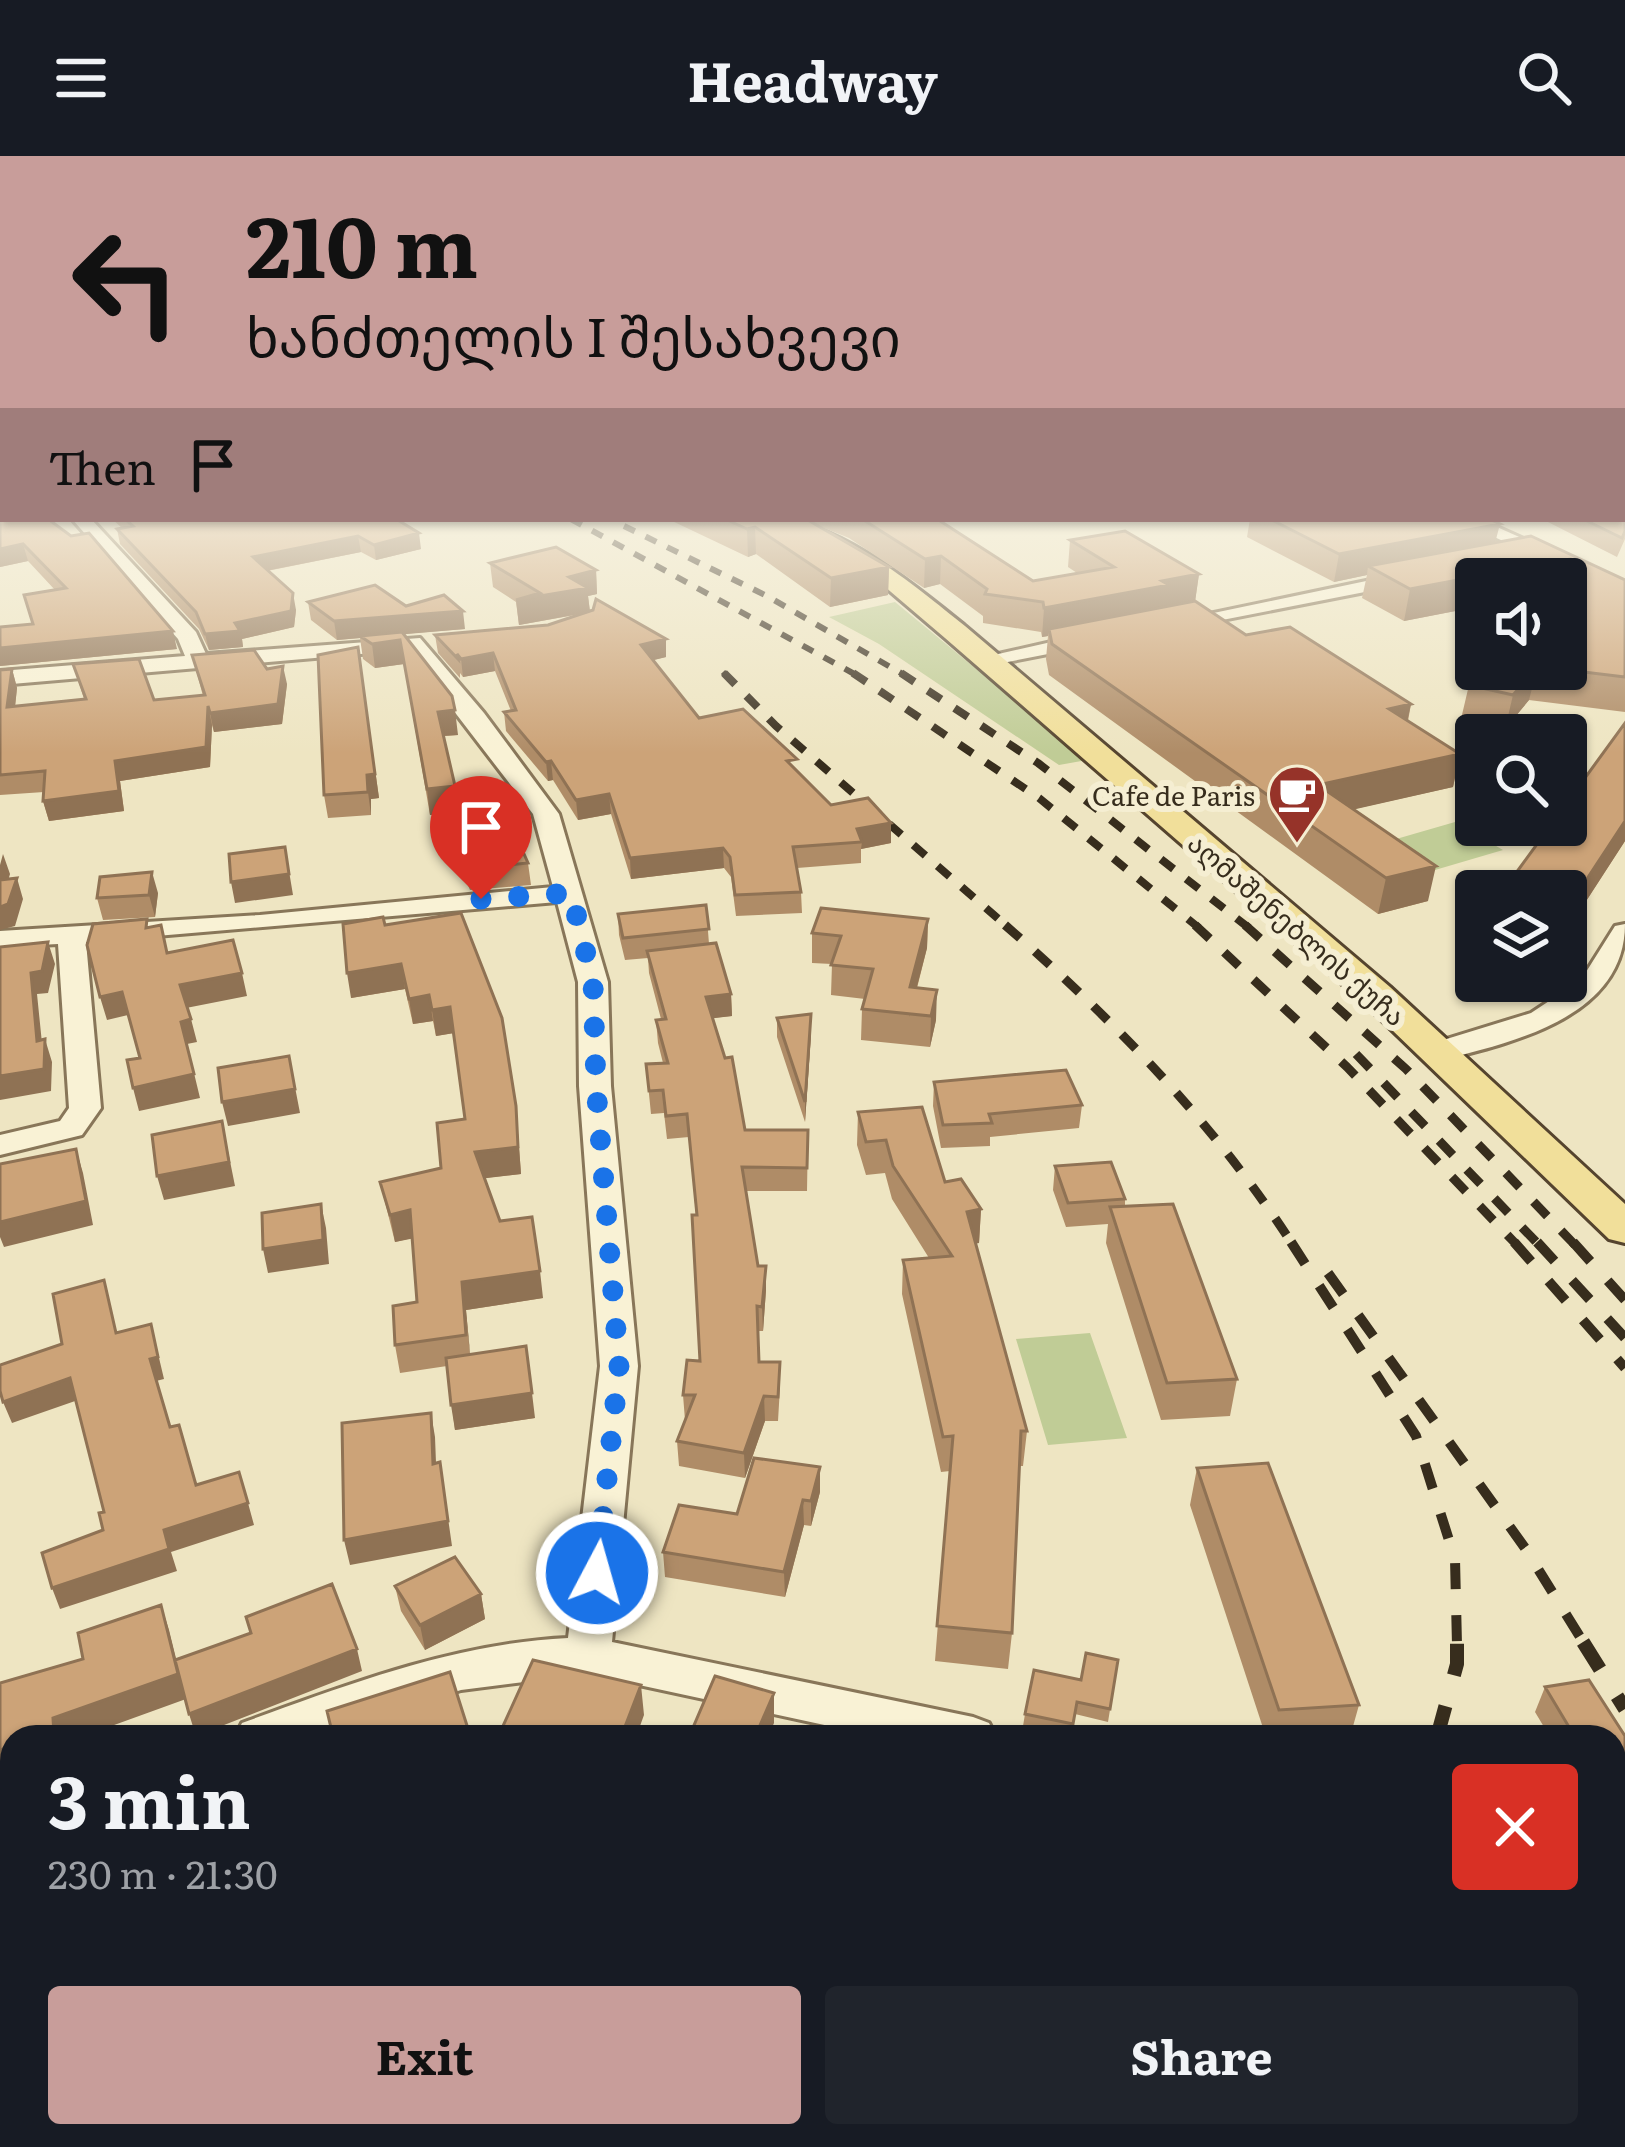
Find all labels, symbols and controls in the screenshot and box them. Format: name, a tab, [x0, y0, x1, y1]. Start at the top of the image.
text: Headway	[687, 38, 938, 119]
icon: menu	[48, 45, 114, 111]
icon: search	[1511, 45, 1577, 111]
text: 210 m	[246, 179, 478, 304]
icon: left	[48, 204, 204, 360]
text: ხანძთელის I შესახვევი	[246, 293, 901, 374]
text: Then	[48, 432, 156, 499]
icon: arrive	[180, 432, 246, 498]
map controls	[1455, 558, 1587, 1002]
button: sound	[1455, 558, 1587, 690]
button: search	[1455, 714, 1587, 846]
cafe icon: Cafe de Paris	[1266, 763, 1328, 845]
place label: Cafe de Paris	[1092, 774, 1255, 814]
pin	[430, 776, 532, 899]
icon: arrive	[448, 794, 514, 860]
street label: აღმაშენებლის ქუჩა	[1180, 822, 1416, 1034]
button: layers	[1455, 870, 1587, 1002]
position arrow	[534, 1510, 660, 1636]
text: 3 min	[48, 1744, 251, 1851]
button: close	[1452, 1764, 1578, 1890]
text: 230 m · 21:30	[48, 1843, 278, 1901]
button: Exit	[48, 1986, 801, 2124]
button: Share	[825, 1986, 1578, 2124]

